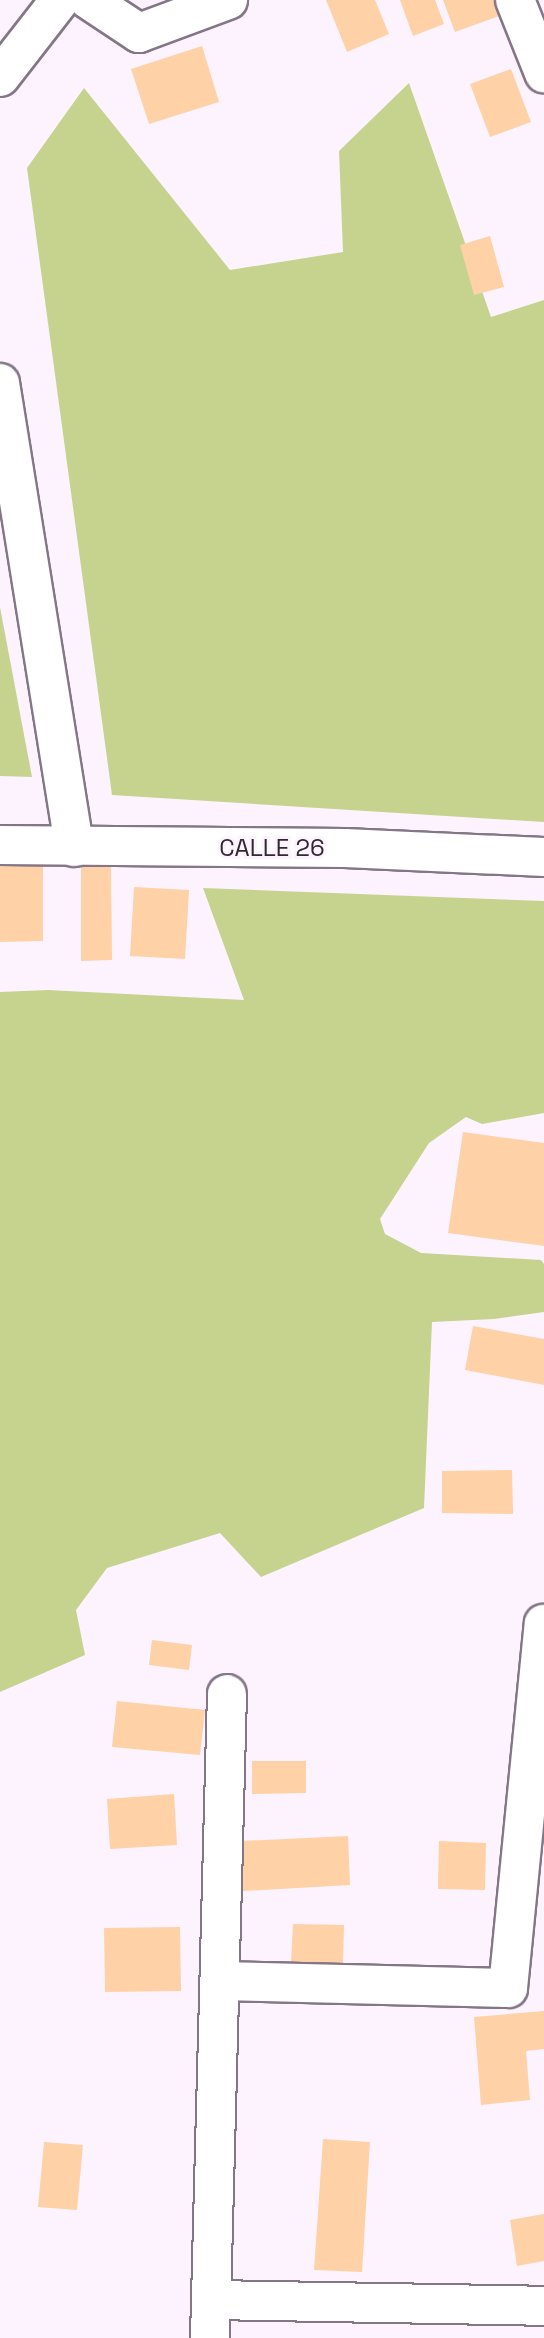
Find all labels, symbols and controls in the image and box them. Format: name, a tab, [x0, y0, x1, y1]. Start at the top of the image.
street label: CALLE 26	[219, 834, 325, 862]

